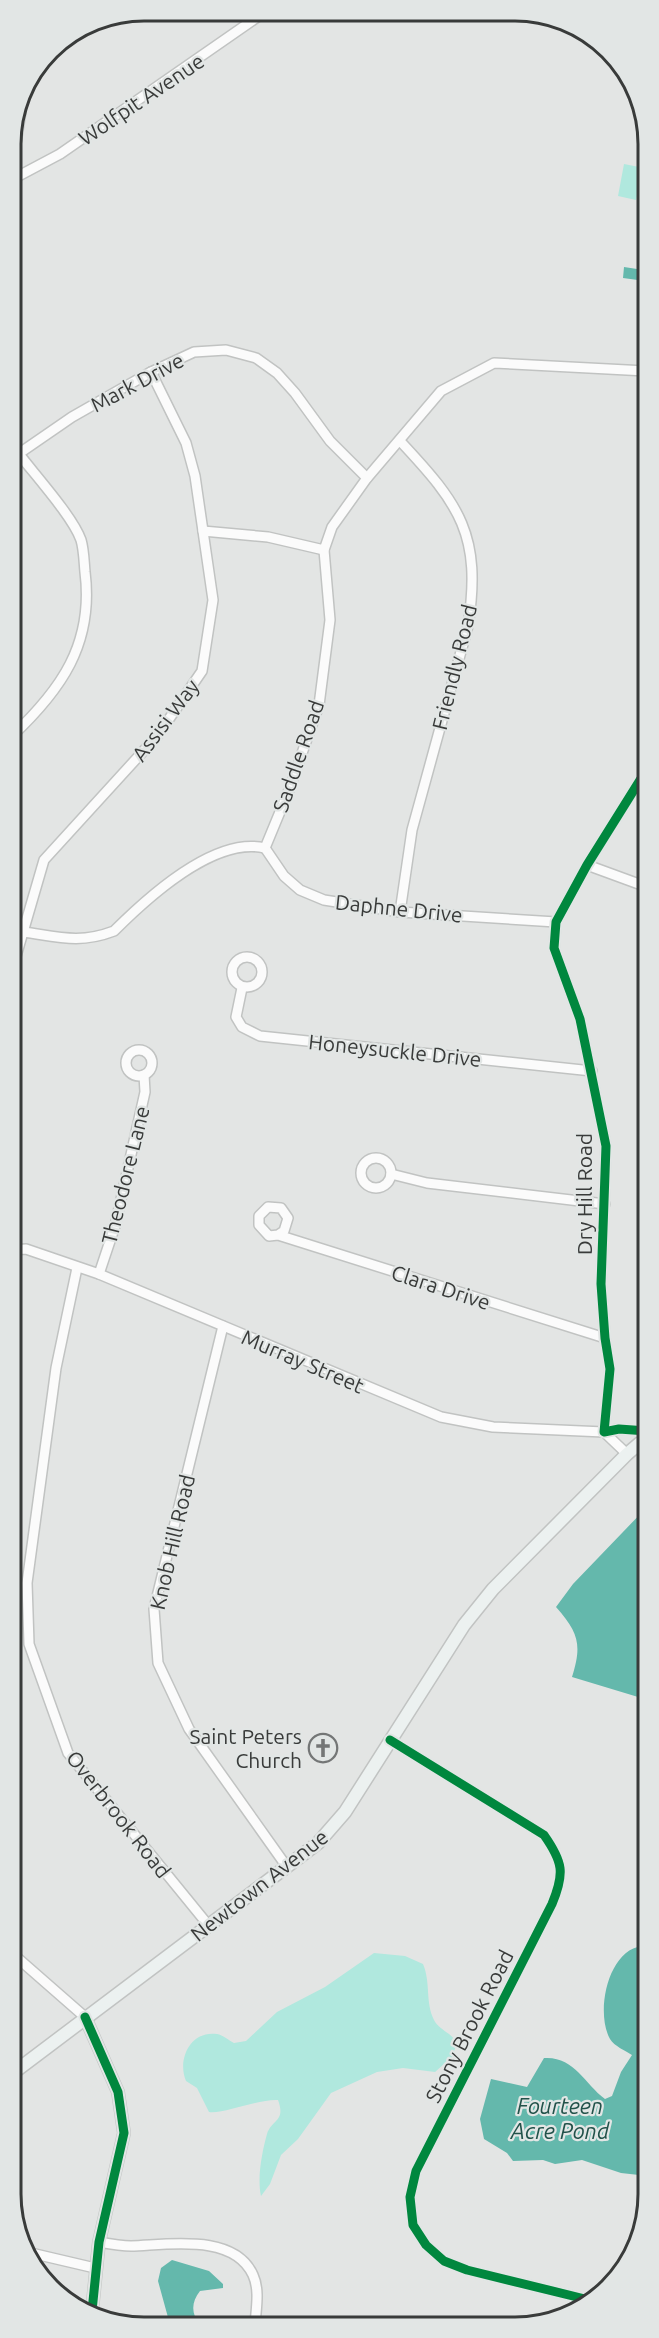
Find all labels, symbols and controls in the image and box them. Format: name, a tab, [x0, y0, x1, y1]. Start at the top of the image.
street label: Wolfpit Avenue	[74, 48, 208, 150]
street label: Mark Drive	[86, 347, 188, 417]
street label: Friendly Road	[427, 602, 481, 732]
street label: Assisi Way	[126, 674, 204, 766]
street label: Saddle Road	[268, 697, 328, 815]
street label: Daphne Drive	[334, 889, 464, 927]
street label: Honeysuckle Drive	[307, 1029, 483, 1071]
street label: Theodore Lane	[96, 1103, 154, 1247]
street label: Dry Hill Road	[572, 1133, 596, 1255]
street label: Clara Drive	[389, 1260, 493, 1314]
street label: Murray Street	[238, 1324, 368, 1398]
street label: Knob Hill Road	[145, 1472, 199, 1612]
place label: Saint Peters Church	[189, 1724, 302, 1772]
church icon: Saint Peters Church	[307, 1732, 339, 1764]
street label: Overbrook Road	[62, 1746, 176, 1882]
street label: Newtown Avenue	[186, 1824, 332, 1946]
street label: Stony Brook Road	[420, 1946, 518, 2106]
water label: Fourteen Acre Pond	[510, 2093, 610, 2143]

